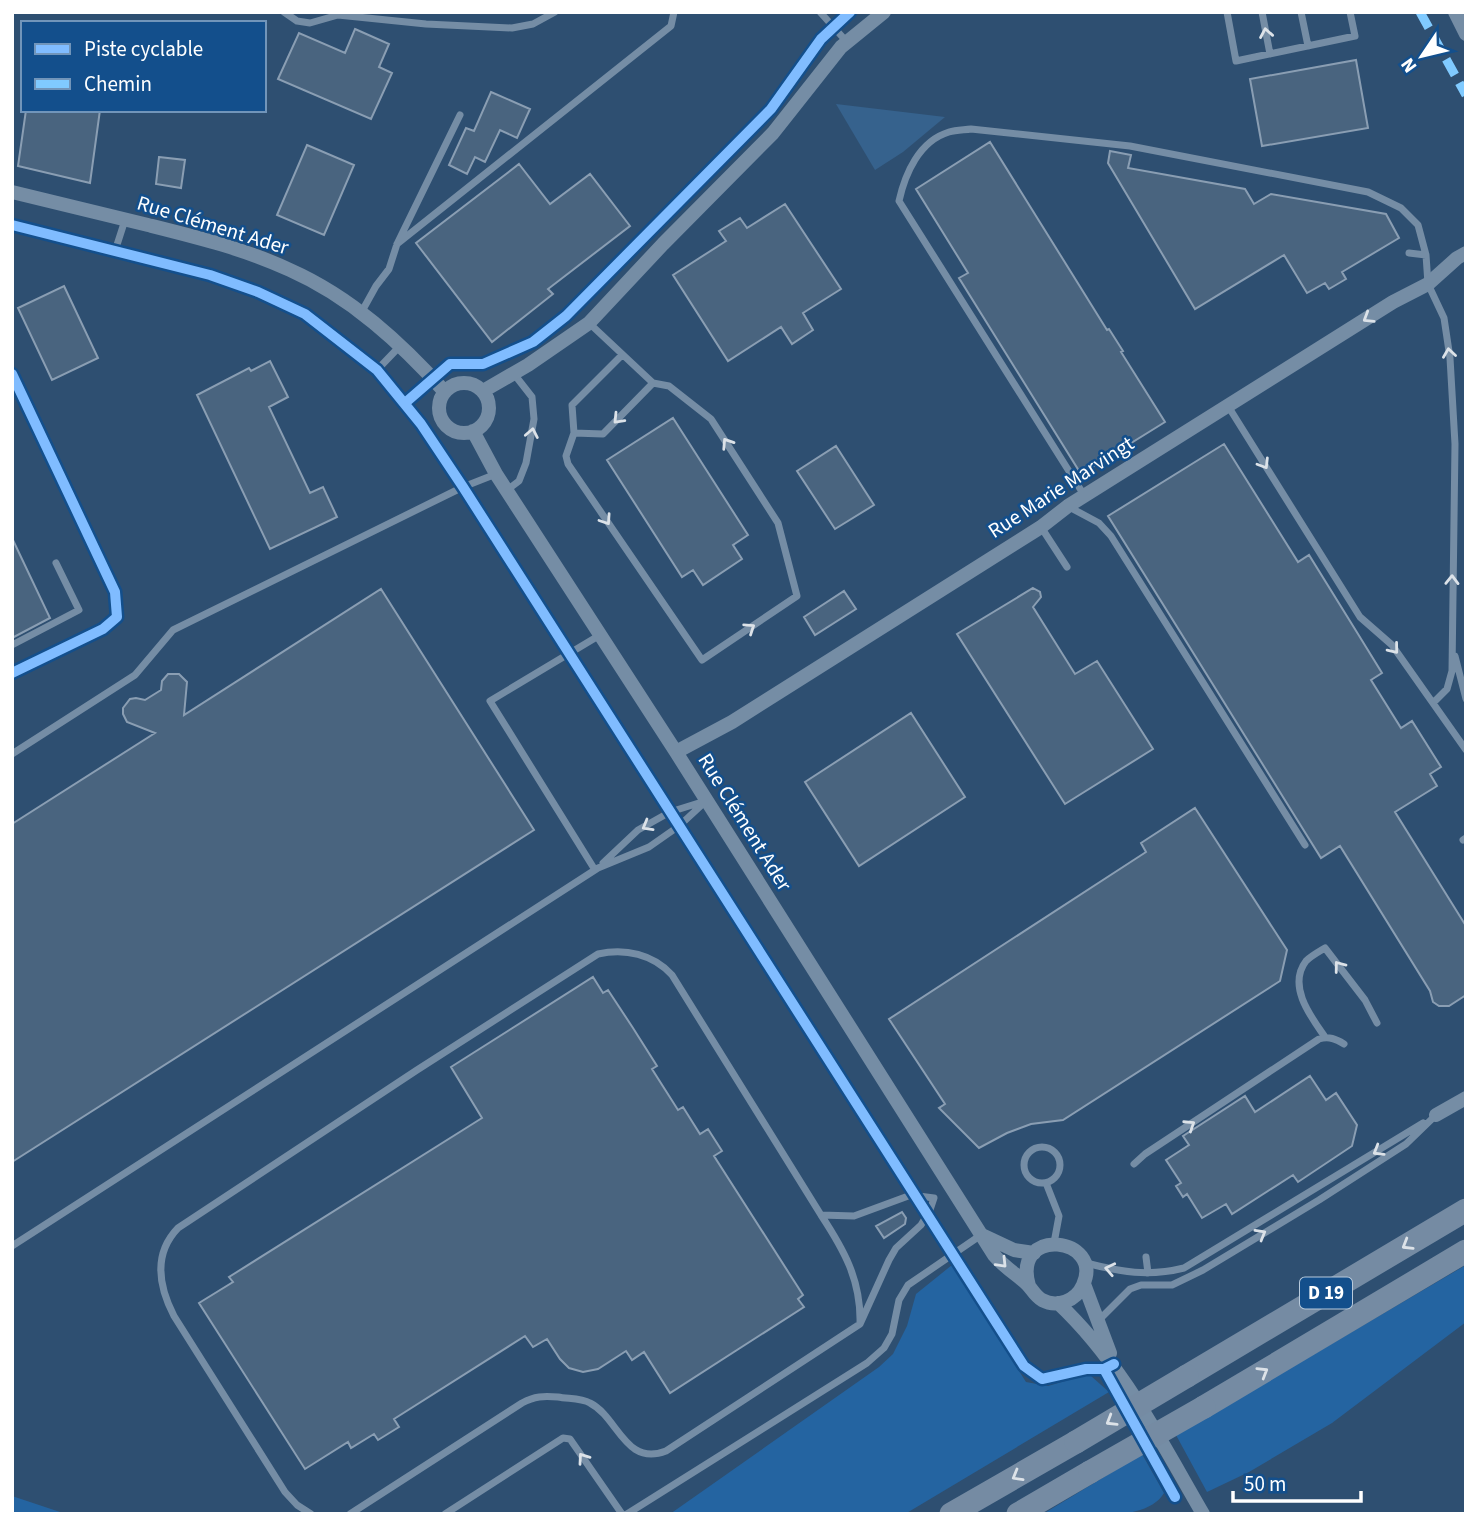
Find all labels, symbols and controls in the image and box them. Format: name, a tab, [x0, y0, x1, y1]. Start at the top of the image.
legend	[21, 21, 266, 112]
north arrow	[1387, 21, 1457, 91]
one-way arrow	[1259, 27, 1274, 39]
text: Piste cyclable	[84, 34, 203, 64]
text: N	[1395, 52, 1424, 78]
text: Chemin	[84, 69, 152, 99]
street label: Rue Clément Ader	[133, 188, 293, 263]
one-way arrow	[1363, 309, 1376, 322]
one-way arrow	[1441, 347, 1456, 359]
one-way arrow	[613, 411, 626, 424]
one-way arrow	[523, 427, 538, 439]
street label: Rue Marie Marvingt	[982, 428, 1140, 546]
one-way arrow	[722, 438, 735, 451]
one-way arrow	[1256, 456, 1269, 469]
one-way arrow	[598, 512, 610, 525]
one-way arrow	[1444, 574, 1460, 585]
one-way arrow	[742, 624, 755, 636]
one-way arrow	[1385, 642, 1398, 654]
street label: Rue Clément Ader	[691, 747, 800, 897]
one-way arrow	[641, 818, 654, 831]
one-way arrow	[1335, 962, 1348, 974]
one-way arrow	[1182, 1120, 1195, 1133]
one-way arrow	[1372, 1142, 1385, 1155]
one-way arrow	[1253, 1229, 1266, 1242]
one-way arrow	[1402, 1236, 1415, 1249]
one-way arrow	[994, 1255, 1007, 1268]
one-way arrow	[1105, 1262, 1117, 1277]
road number: D 19	[1300, 1278, 1352, 1308]
one-way arrow	[1256, 1367, 1269, 1380]
one-way arrow	[1105, 1413, 1118, 1426]
one-way arrow	[579, 1453, 591, 1466]
scale bar	[1233, 1460, 1361, 1504]
one-way arrow	[1012, 1467, 1025, 1480]
text: 50 m	[1244, 1469, 1286, 1499]

